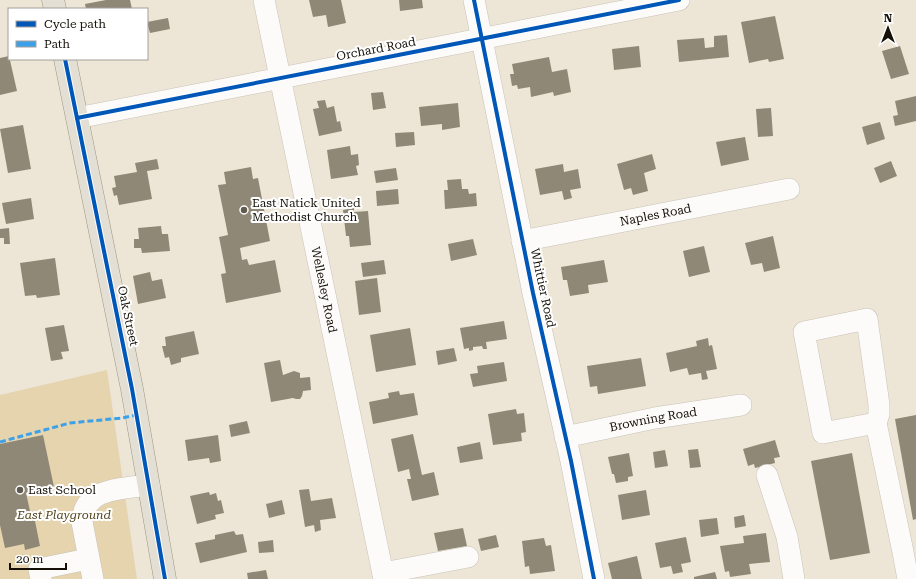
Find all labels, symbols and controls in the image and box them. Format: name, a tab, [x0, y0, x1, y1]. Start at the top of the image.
legend	[8, 8, 148, 60]
north arrow	[868, 8, 908, 48]
text: N	[884, 12, 893, 25]
text: Cycle path	[44, 17, 106, 31]
street label: Orchard Road	[335, 34, 417, 64]
text: Path	[44, 37, 70, 51]
place label: East Natick United Methodist Church	[252, 196, 361, 224]
street label: Naples Road	[619, 201, 693, 229]
marker: East Natick United Methodist Church	[239, 205, 249, 215]
street label: Wellesley Road	[308, 245, 340, 335]
street label: Whittier Road	[528, 247, 558, 329]
street label: Oak Street	[115, 285, 141, 348]
street label: Browning Road	[608, 405, 698, 434]
place label: East School	[28, 483, 96, 497]
marker: East School	[15, 485, 25, 495]
park label: East Playground	[16, 508, 111, 522]
scale bar	[10, 545, 66, 571]
text: 20 m	[16, 552, 43, 566]

